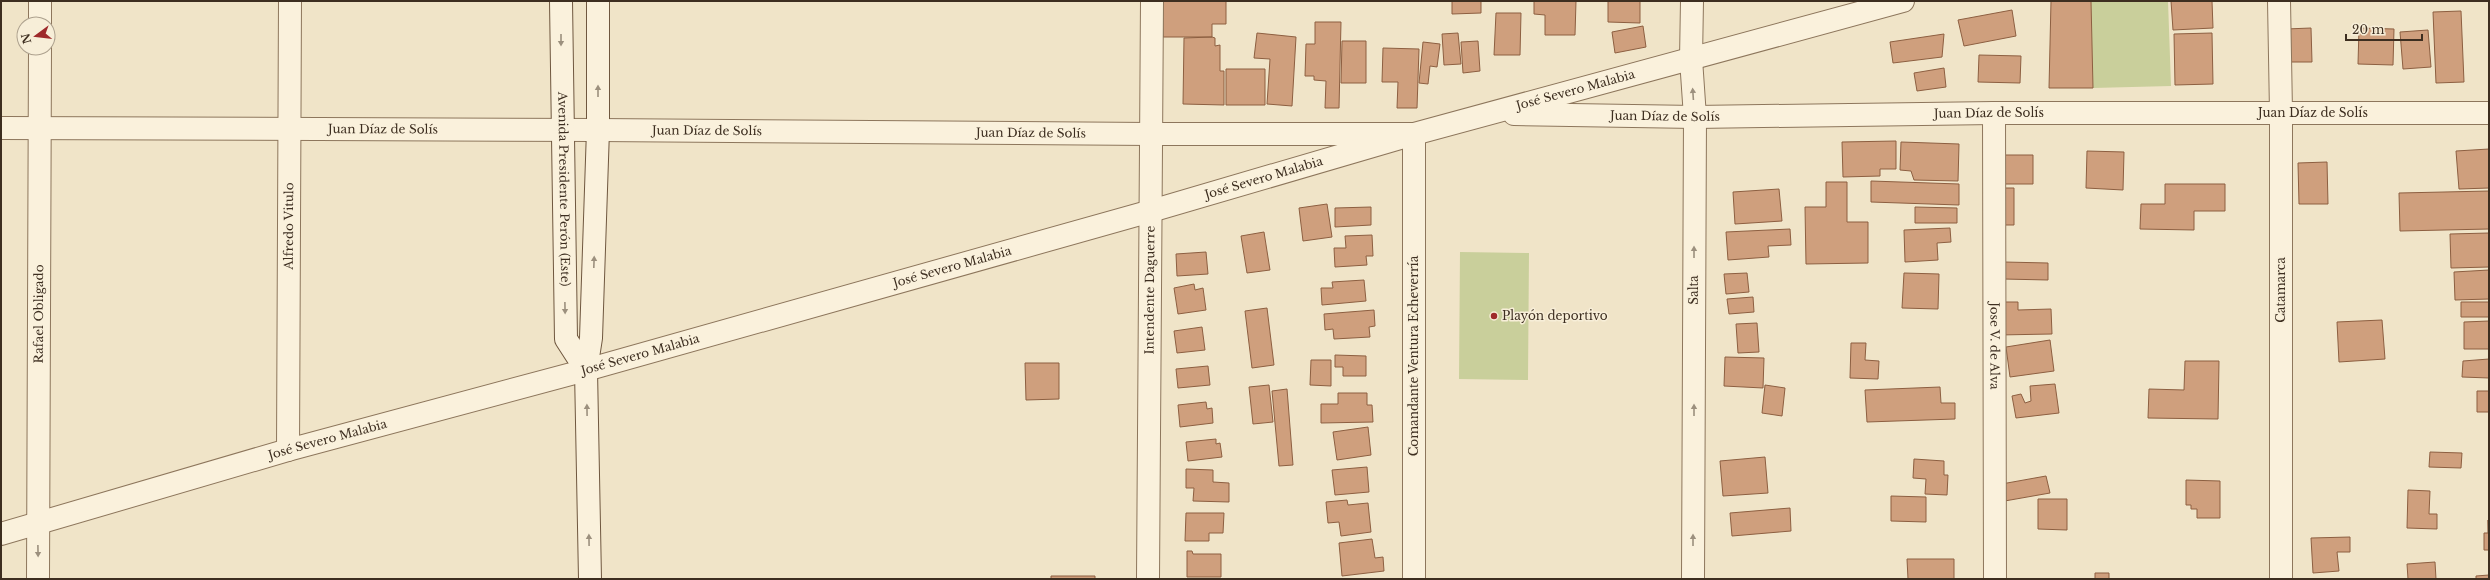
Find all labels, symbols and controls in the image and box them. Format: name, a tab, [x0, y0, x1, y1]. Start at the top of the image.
north arrow	[16, 16, 56, 56]
scale bar	[2346, 16, 2422, 42]
text: 20 m	[2352, 22, 2384, 37]
text: N	[18, 31, 34, 45]
one-way arrow	[558, 34, 564, 47]
street label: José Severo Malabia	[1513, 66, 1637, 113]
one-way arrow	[595, 84, 601, 97]
one-way arrow	[1690, 88, 1697, 100]
street label: Avenida Presidente Perón (Este)	[555, 91, 573, 286]
street label: Juan Díaz de Solís	[1932, 105, 2044, 121]
street label: Juan Díaz de Solís	[2256, 105, 2368, 120]
street label: Juan Díaz de Solís	[1608, 108, 1720, 124]
street label: Juan Díaz de Solís	[326, 121, 438, 136]
street label: Juan Díaz de Solís	[650, 122, 762, 138]
street label: Juan Díaz de Solís	[974, 125, 1086, 141]
street label: José Severo Malabia	[1201, 153, 1325, 202]
street label: Alfredo Vitulo	[281, 182, 296, 271]
street label: Intendente Daguerre	[1142, 225, 1157, 354]
street label: José Severo Malabia	[889, 243, 1013, 291]
one-way arrow	[1691, 245, 1697, 258]
street label: Comandante Ventura Echeverría	[1406, 255, 1421, 456]
one-way arrow	[590, 256, 597, 268]
street label: Catamarca	[2273, 257, 2288, 323]
street label: Rafael Obligado	[31, 264, 46, 364]
street label: Salta	[1686, 275, 1701, 305]
street label: Jose V. de Alva	[1987, 300, 2003, 390]
one-way arrow	[562, 302, 568, 315]
place label: Playón deportivo	[1502, 308, 1608, 323]
marker: Playón deportivo	[1489, 311, 1499, 321]
street label: José Severo Malabia	[577, 330, 701, 379]
one-way arrow	[584, 403, 590, 416]
one-way arrow	[1691, 403, 1697, 416]
street label: José Severo Malabia	[264, 416, 389, 463]
one-way arrow	[586, 533, 592, 546]
one-way arrow	[1690, 533, 1696, 546]
one-way arrow	[35, 545, 41, 558]

